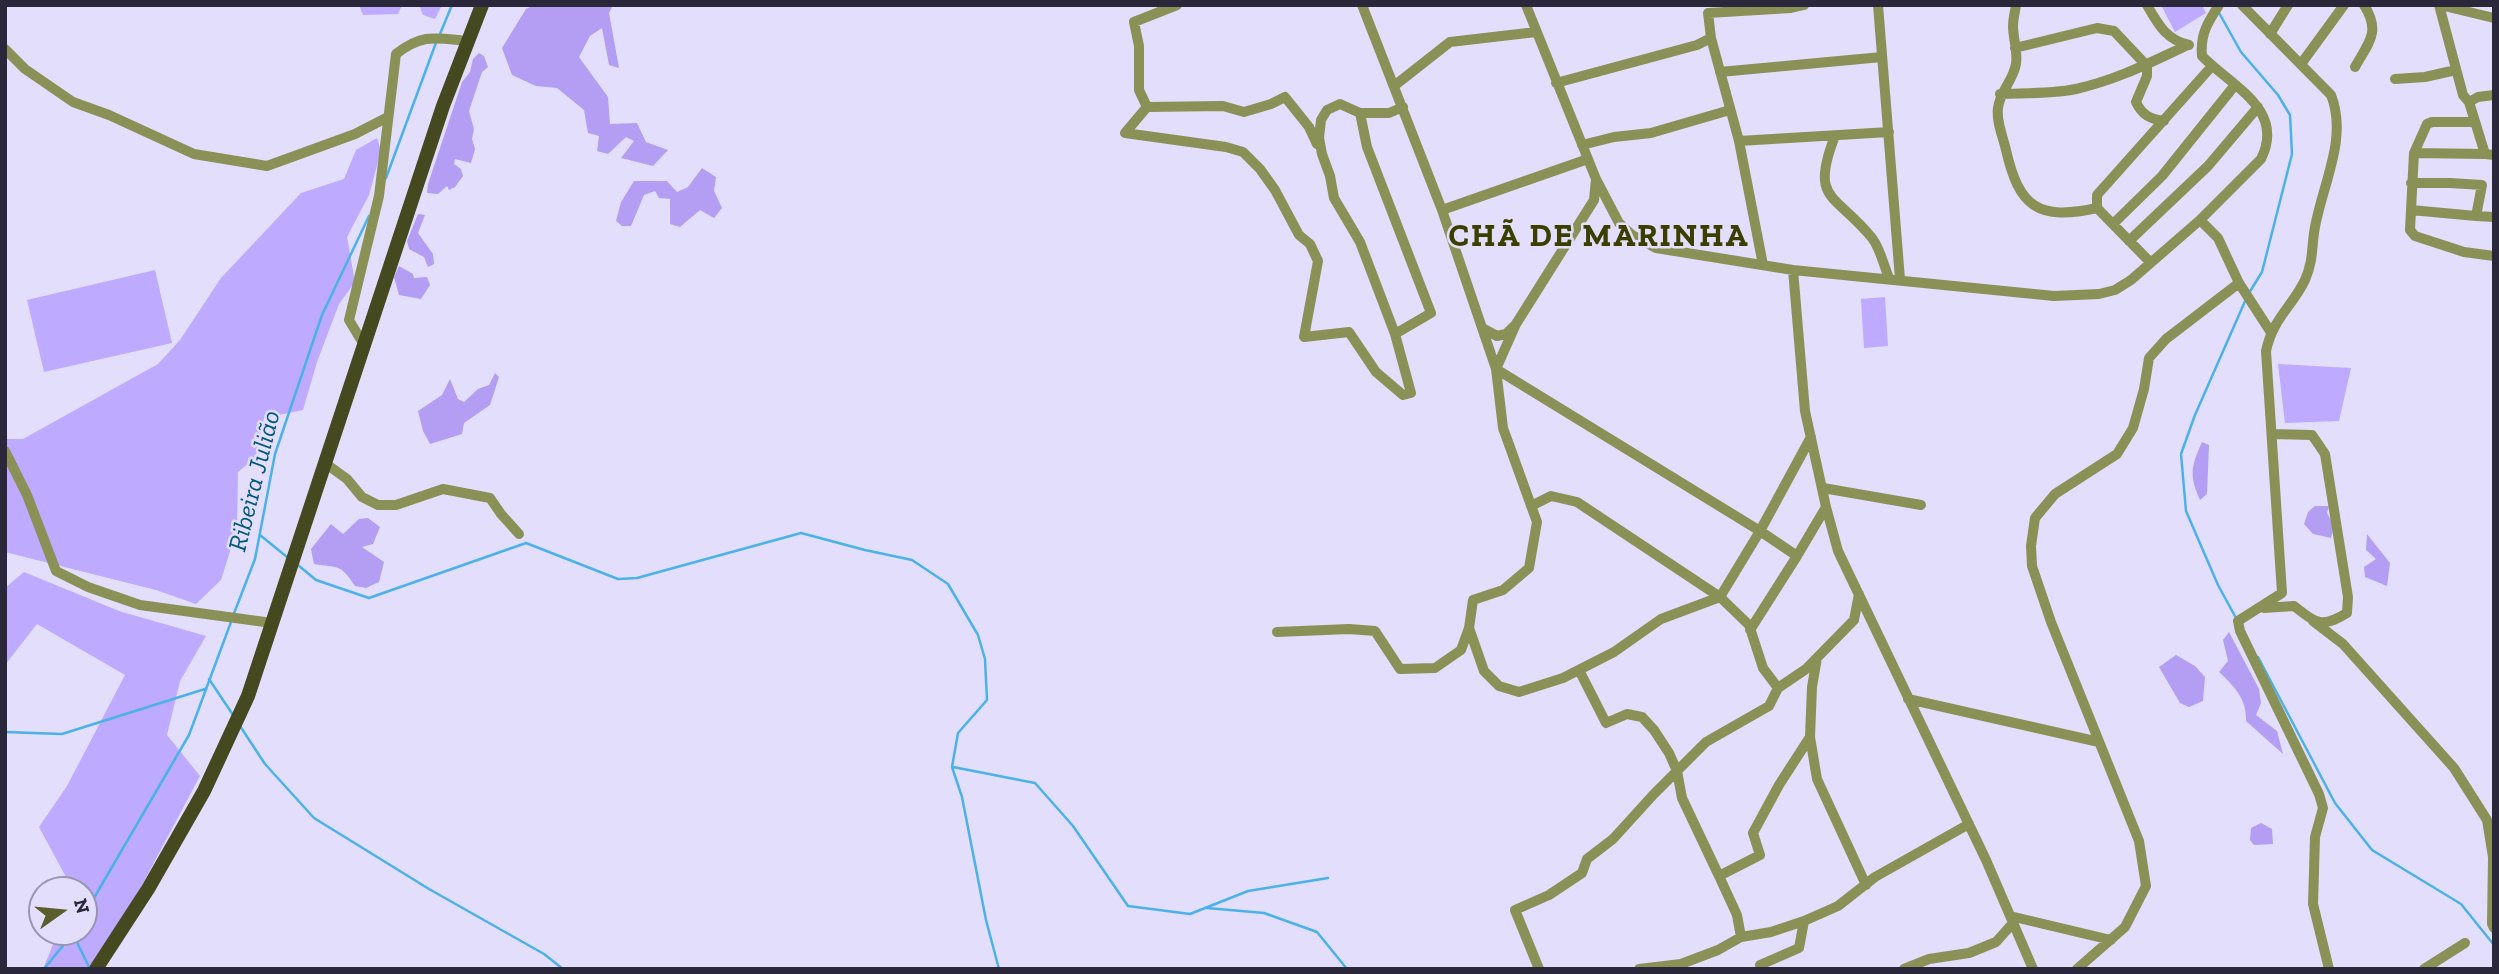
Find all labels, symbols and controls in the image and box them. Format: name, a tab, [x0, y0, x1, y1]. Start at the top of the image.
district label: CHÃ DE MARINHA	[1450, 218, 1748, 256]
water label: Ribeira Julião	[222, 407, 288, 555]
north arrow	[28, 876, 98, 946]
text: N	[69, 896, 95, 916]

